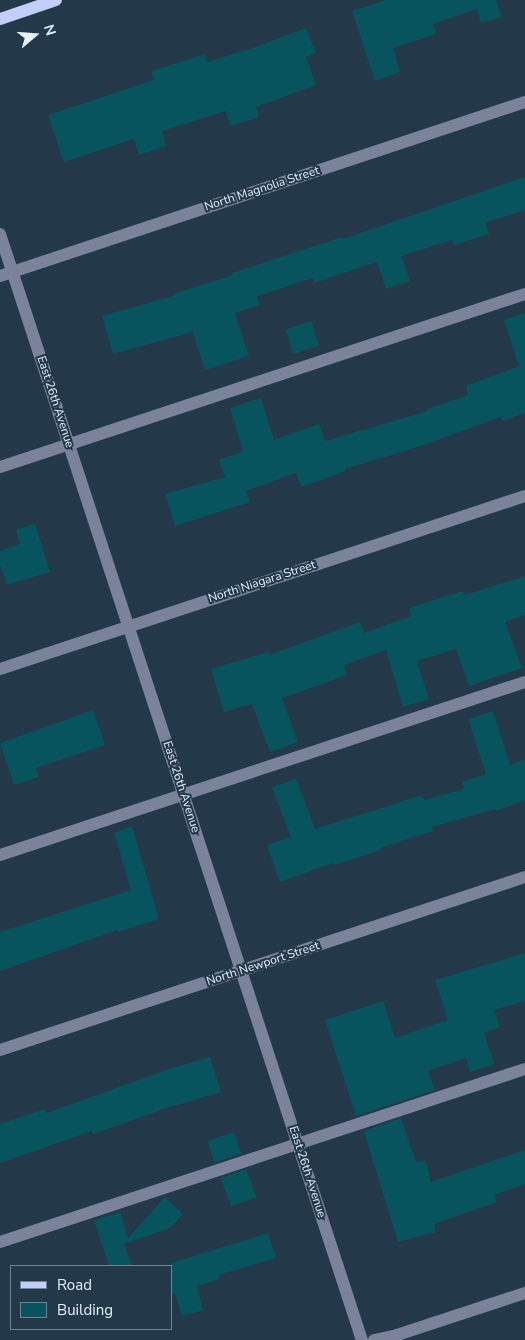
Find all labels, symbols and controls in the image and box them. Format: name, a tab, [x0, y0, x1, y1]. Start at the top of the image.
north arrow	[10, 10, 60, 60]
text: N	[39, 22, 60, 38]
street label: North Magnolia Street	[203, 164, 321, 214]
street label: East 26th Avenue	[33, 354, 77, 450]
street label: North Niagara Street	[206, 558, 318, 606]
street label: East 26th Avenue	[159, 739, 203, 835]
street label: North Newport Street	[205, 939, 321, 989]
street label: East 26th Avenue	[285, 1124, 329, 1220]
legend	[10, 1265, 172, 1330]
text: Road	[57, 1275, 92, 1295]
text: Building	[57, 1300, 113, 1320]

